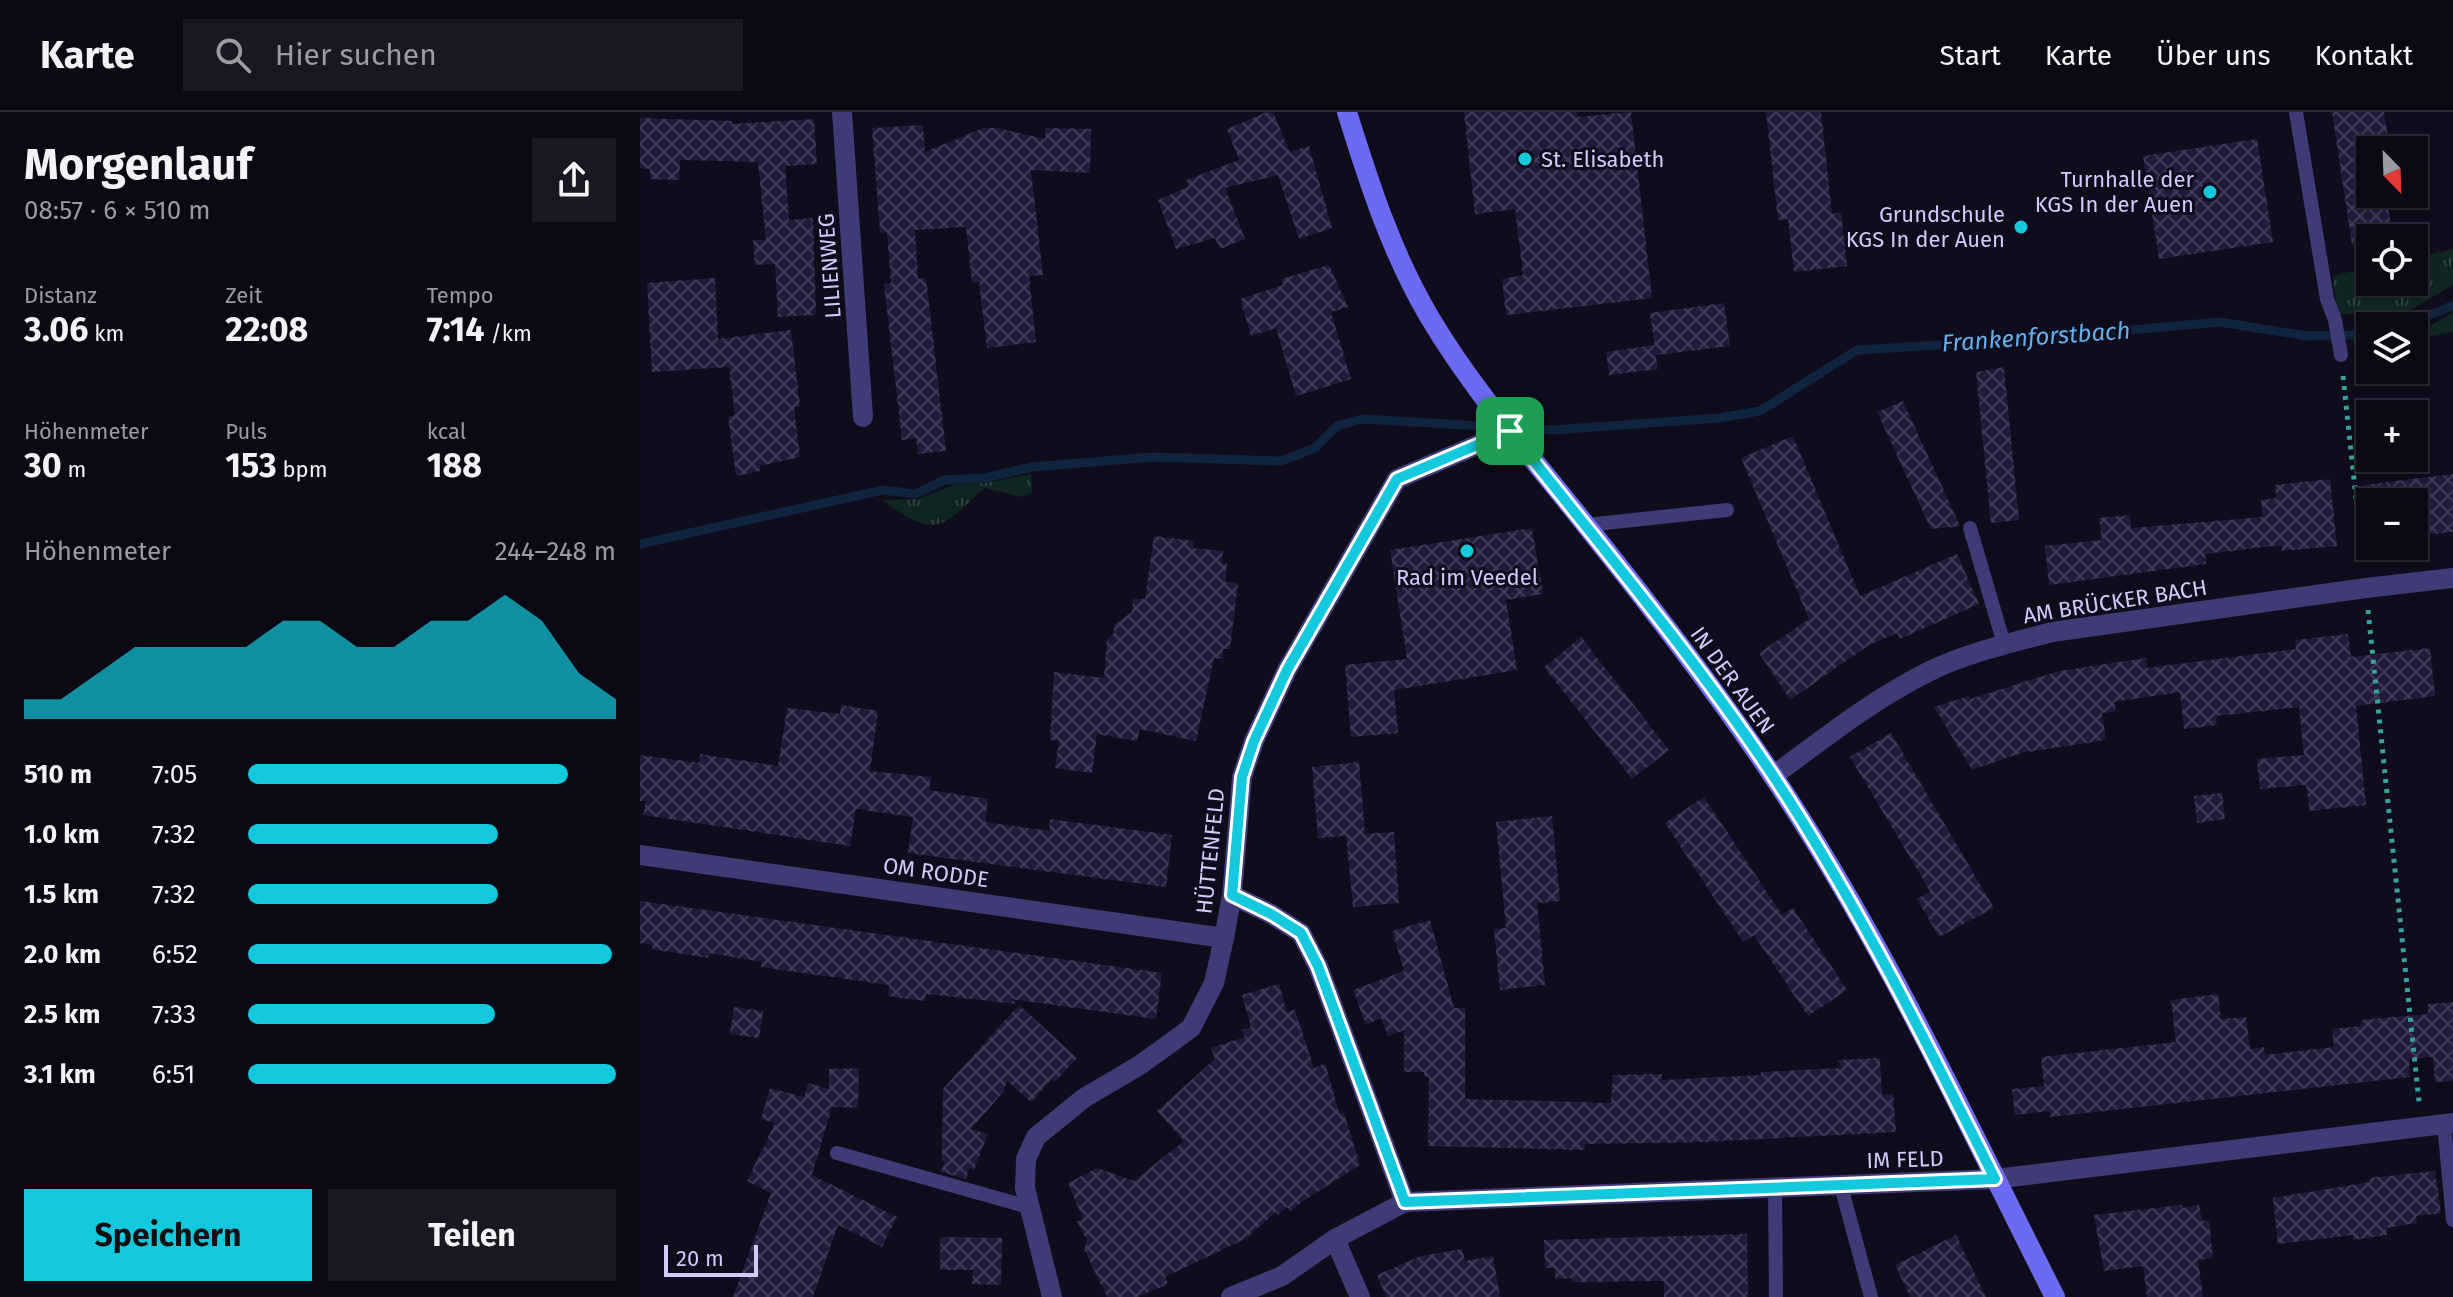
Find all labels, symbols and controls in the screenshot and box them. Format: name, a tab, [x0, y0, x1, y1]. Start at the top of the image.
search box	[183, 19, 743, 91]
text: Karte	[40, 32, 135, 78]
icon: search	[211, 33, 255, 77]
text: Hier suchen	[275, 37, 437, 73]
text: Start	[1939, 39, 2001, 72]
text: Karte	[2045, 39, 2112, 72]
text: Über uns	[2156, 39, 2271, 72]
text: Kontakt	[2315, 39, 2413, 72]
north arrow	[2356, 136, 2428, 208]
map controls	[2356, 136, 2428, 560]
text: Morgenlauf	[24, 138, 252, 191]
button: share	[532, 138, 616, 222]
place label: St. Elisabeth	[1541, 146, 1664, 173]
marker: St. Elisabeth	[1516, 150, 1534, 168]
place label: Turnhalle der KGS In der Auen	[2035, 166, 2195, 218]
marker: Turnhalle der KGS In der Auen	[2201, 183, 2219, 201]
text: 08:57 · 6 × 510 m	[24, 195, 210, 226]
place label: Grundschule KGS In der Auen	[1846, 201, 2005, 253]
street label: LILIENWEG	[812, 213, 847, 319]
marker: Grundschule KGS In der Auen	[2012, 218, 2030, 236]
button: locate	[2356, 224, 2428, 296]
text: Distanz	[24, 282, 97, 309]
text: Zeit	[225, 282, 262, 309]
text: Tempo	[427, 282, 494, 309]
text: 3.06	[24, 309, 88, 350]
text: 22:08	[225, 309, 308, 350]
text: 7:14	[427, 309, 485, 350]
button: layers	[2356, 312, 2428, 384]
water label: Frankenforstbach	[1941, 316, 2131, 358]
text: km	[88, 320, 124, 347]
text: /km	[485, 320, 532, 347]
pin	[1476, 397, 1544, 465]
button: +	[2356, 400, 2428, 472]
icon: arrive	[1488, 409, 1532, 453]
text: Höhenmeter	[24, 418, 149, 445]
text: Puls	[225, 418, 267, 445]
text: kcal	[427, 418, 466, 445]
text: 30	[24, 445, 62, 486]
text: 153	[225, 445, 277, 486]
text: 188	[427, 445, 482, 486]
text: m	[62, 456, 86, 483]
text: bpm	[277, 456, 328, 483]
button: −	[2356, 488, 2428, 560]
text: Höhenmeter	[24, 536, 171, 567]
text: 244–248 m	[495, 536, 616, 567]
marker: Rad im Veedel	[1458, 542, 1476, 560]
place label: Rad im Veedel	[1396, 564, 1538, 591]
street label: AM BRÜCKER BACH	[2021, 574, 2209, 629]
street label: IN DER AUEN	[1685, 621, 1781, 739]
text: 510 m	[24, 759, 92, 790]
text: 7:05	[152, 759, 197, 790]
street label: HÜTTENFELD	[1190, 787, 1231, 915]
text: 1.0 km	[24, 819, 100, 850]
text: 7:32	[152, 819, 196, 850]
street label: OM RODDE	[881, 852, 991, 893]
text: 1.5 km	[24, 879, 99, 910]
text: 7:32	[152, 879, 196, 910]
text: 2.0 km	[24, 939, 101, 970]
text: 6:52	[152, 939, 198, 970]
text: 2.5 km	[24, 999, 100, 1030]
text: 7:33	[152, 999, 196, 1030]
text: 3.1 km	[24, 1059, 96, 1090]
text: 6:51	[152, 1059, 195, 1090]
street label: IM FELD	[1866, 1145, 1944, 1174]
button: Speichern	[24, 1189, 312, 1281]
button: Teilen	[328, 1189, 616, 1281]
scale bar	[664, 1241, 758, 1277]
text: 20 m	[676, 1245, 724, 1272]

